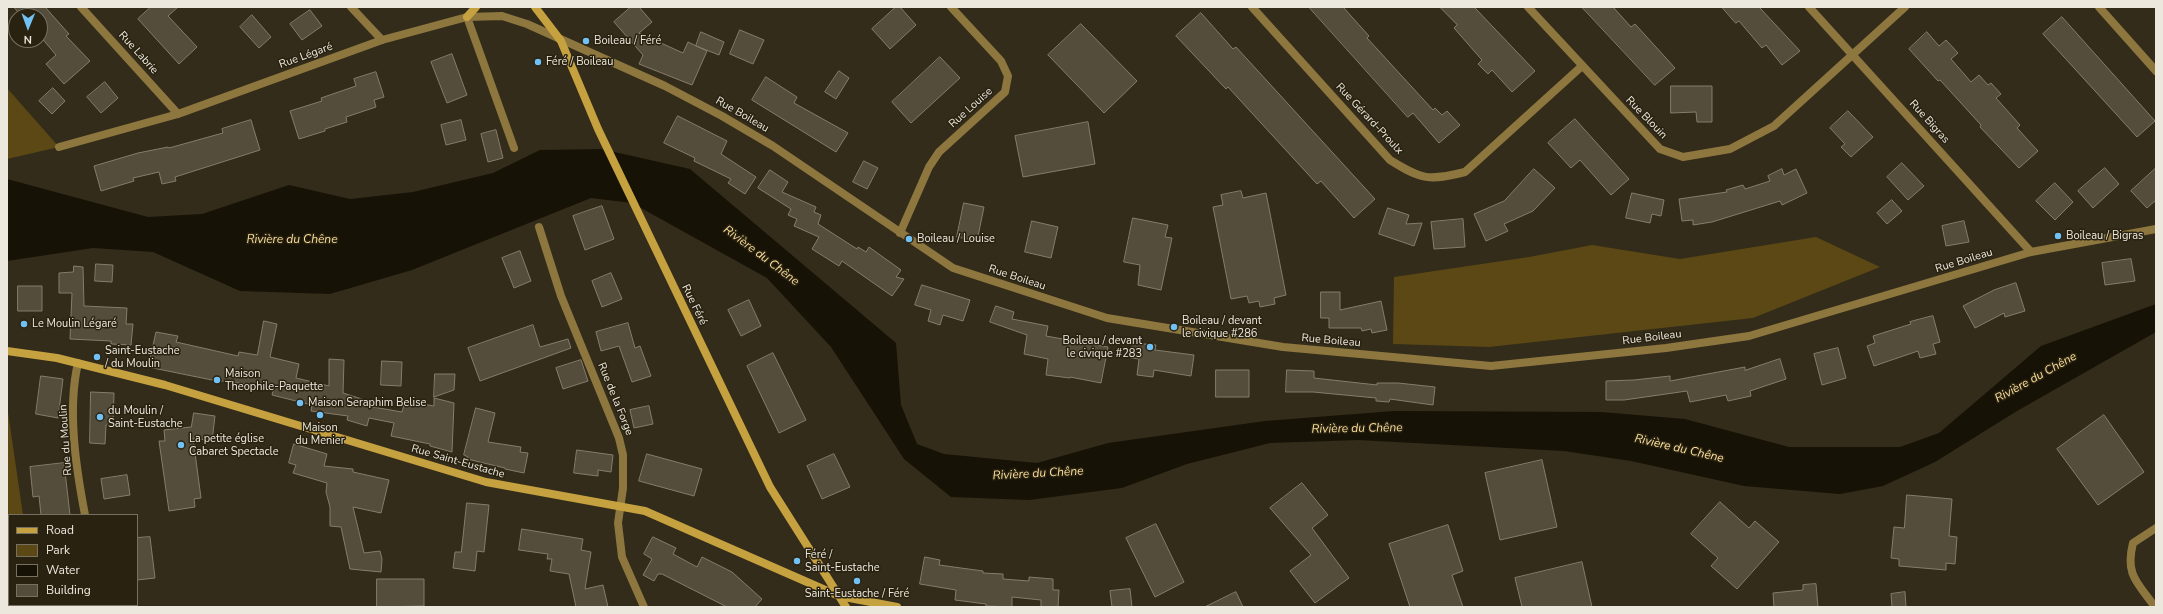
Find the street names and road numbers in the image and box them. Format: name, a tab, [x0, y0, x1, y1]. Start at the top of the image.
street label: Rue Labrie	[115, 29, 161, 77]
street label: Rue Légaré	[277, 40, 335, 72]
street label: Rue Gérard-Proulx	[1333, 81, 1405, 157]
street label: Rue Louise	[946, 85, 996, 131]
street label: Rue Boileau	[713, 94, 771, 136]
street label: Rue Blouin	[1623, 94, 1669, 142]
street label: Rue Bigras	[1906, 98, 1952, 146]
street label: Rue Boileau	[1934, 246, 1994, 276]
street label: Rue Boileau	[987, 263, 1047, 293]
street label: Rue Féré	[679, 283, 709, 327]
street label: Rue Boileau	[1622, 328, 1682, 348]
street label: Rue Boileau	[1301, 332, 1361, 350]
street label: Rue de la Forge	[594, 361, 636, 437]
street label: Rue du Moulin	[57, 404, 75, 476]
street label: Rue Saint-Eustache	[410, 442, 506, 482]

